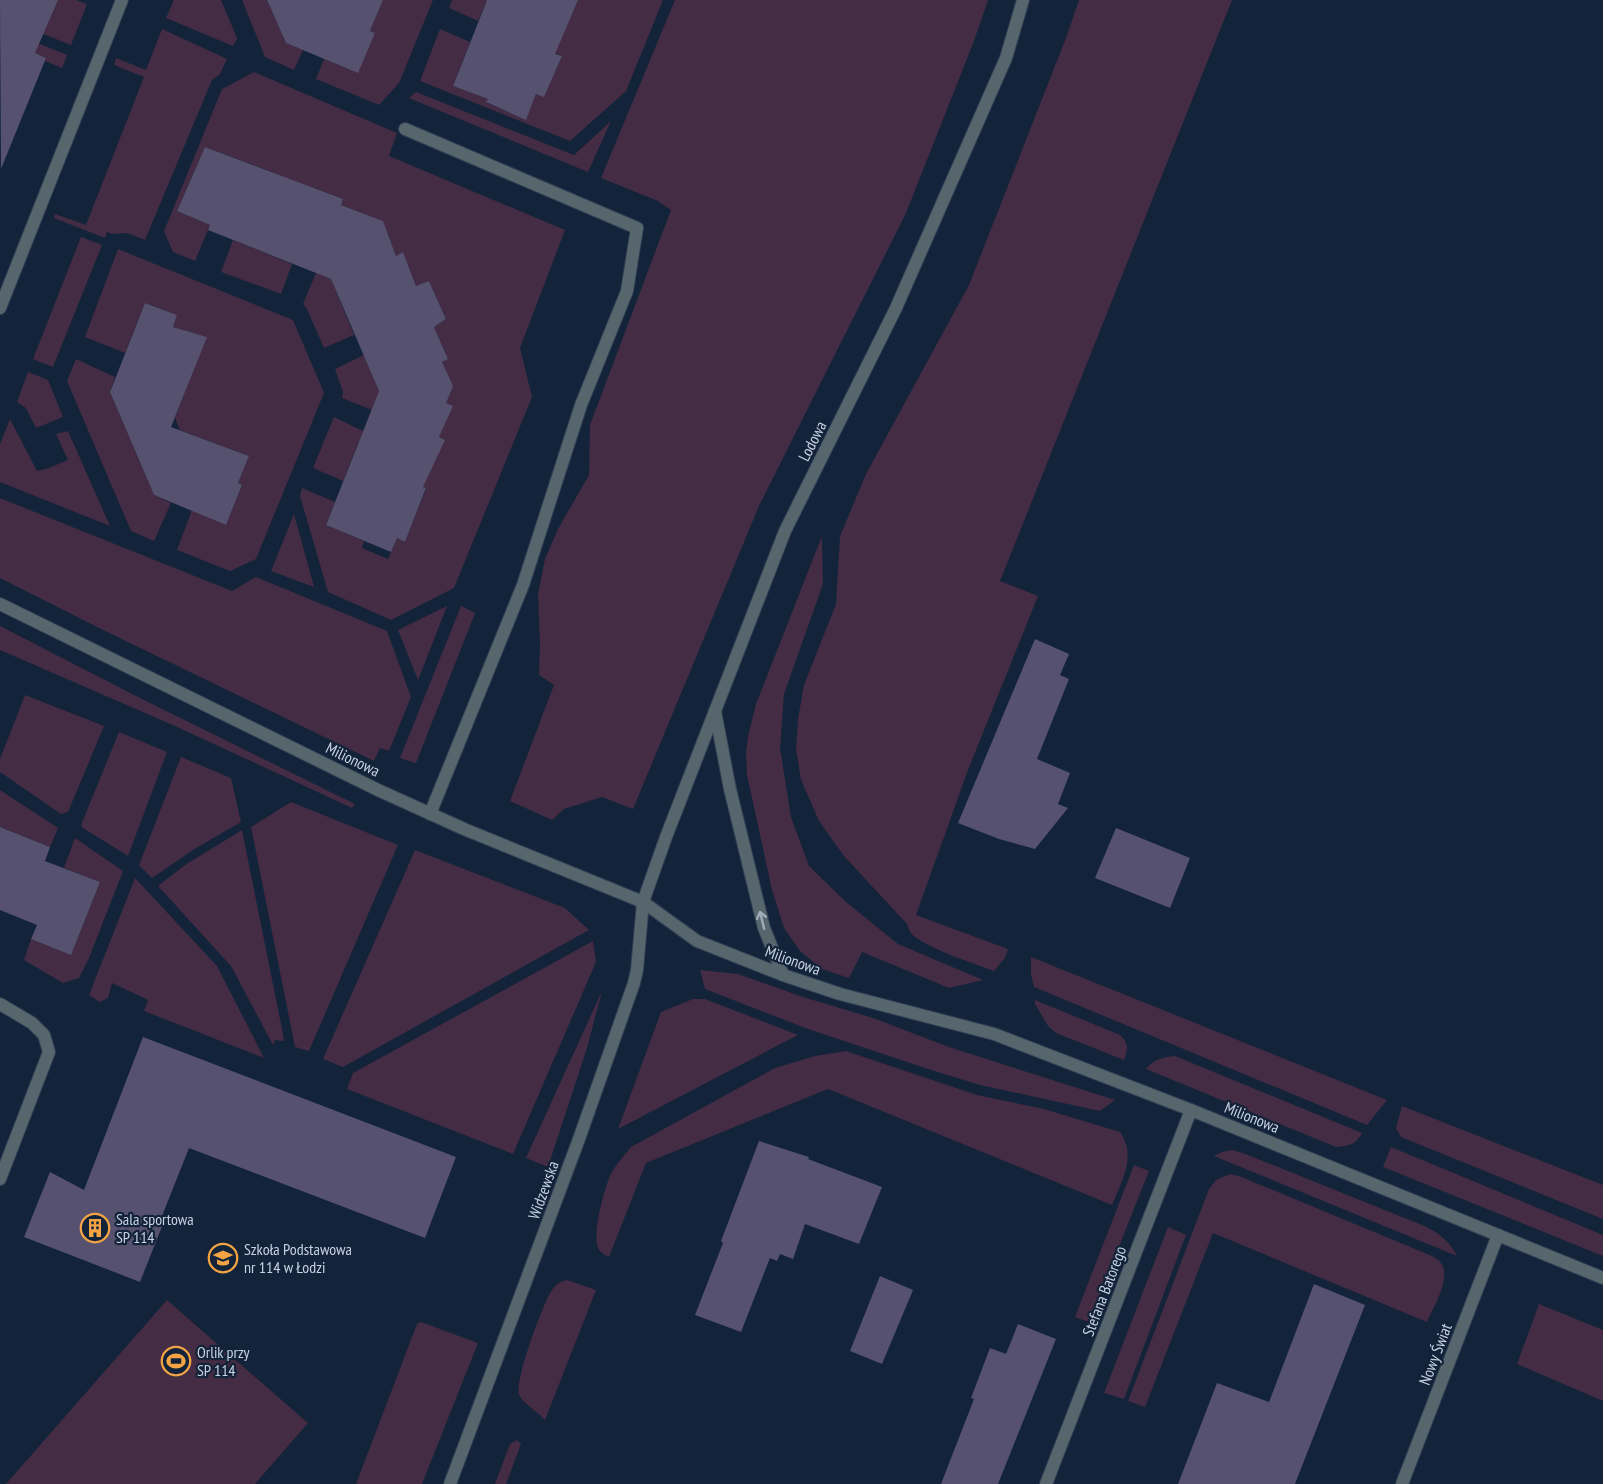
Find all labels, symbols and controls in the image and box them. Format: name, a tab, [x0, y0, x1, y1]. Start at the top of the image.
street label: Lodowa	[793, 418, 831, 464]
street label: Milionowa	[323, 737, 383, 781]
one-way arrow	[756, 911, 767, 930]
street label: Milionowa	[763, 941, 823, 979]
street label: Milionowa	[1222, 1097, 1282, 1137]
street label: Widzewska	[523, 1158, 563, 1222]
place label: Sala sportowa SP 114	[116, 1209, 194, 1247]
building icon: Sala sportowa SP 114	[79, 1212, 111, 1244]
place label: Szkoła Podstawowa nr 114 w Łodzi	[244, 1239, 352, 1277]
school or university icon: Szkoła Podstawowa nr 114 w Łodzi	[207, 1242, 239, 1274]
street label: Stefana Batorego	[1078, 1243, 1130, 1339]
street label: Nowy Świat	[1414, 1320, 1456, 1388]
place label: Orlik przy SP 114	[197, 1342, 250, 1380]
sports icon: Orlik przy SP 114	[160, 1345, 192, 1377]

